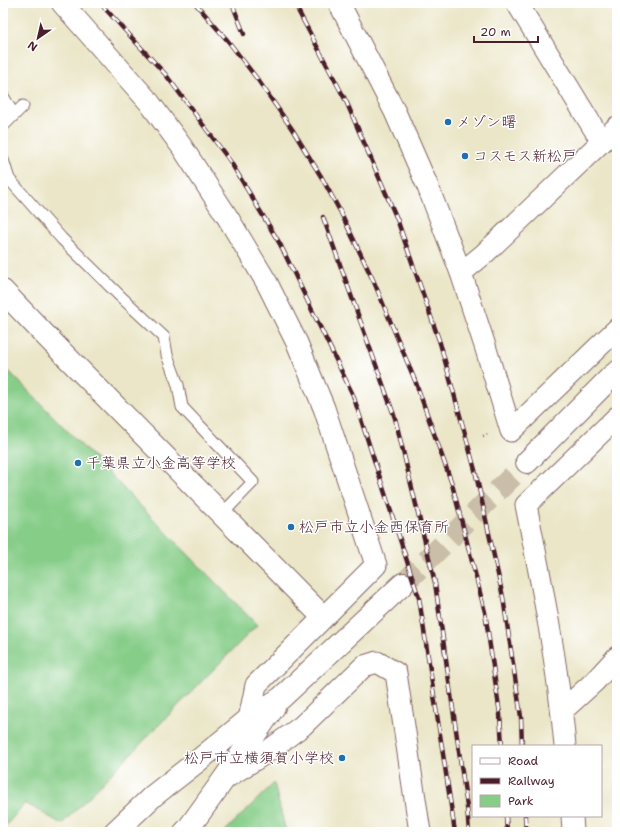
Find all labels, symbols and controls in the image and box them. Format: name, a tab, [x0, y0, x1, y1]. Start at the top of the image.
north arrow	[18, 18, 58, 58]
scale bar	[474, 18, 538, 44]
text: 20 m	[480, 24, 511, 40]
text: N	[25, 37, 40, 55]
place label: メゾン曙	[456, 112, 516, 132]
marker: メゾン曙	[443, 117, 453, 127]
place label: コスモス新松戸	[473, 146, 577, 166]
marker: コスモス新松戸	[460, 151, 470, 161]
place label: 千葉県立小金高等学校	[86, 453, 236, 473]
marker: 千葉県立小金高等学校	[73, 458, 83, 468]
place label: 松戸市立小金西保育所	[299, 517, 449, 537]
marker: 松戸市立小金西保育所	[286, 522, 296, 532]
legend	[472, 745, 602, 817]
place label: 松戸市立横須賀小学校	[184, 748, 334, 768]
marker: 松戸市立横須賀小学校	[337, 753, 347, 763]
text: Road	[508, 753, 539, 769]
text: Railway	[508, 773, 555, 789]
text: Park	[508, 793, 534, 809]

